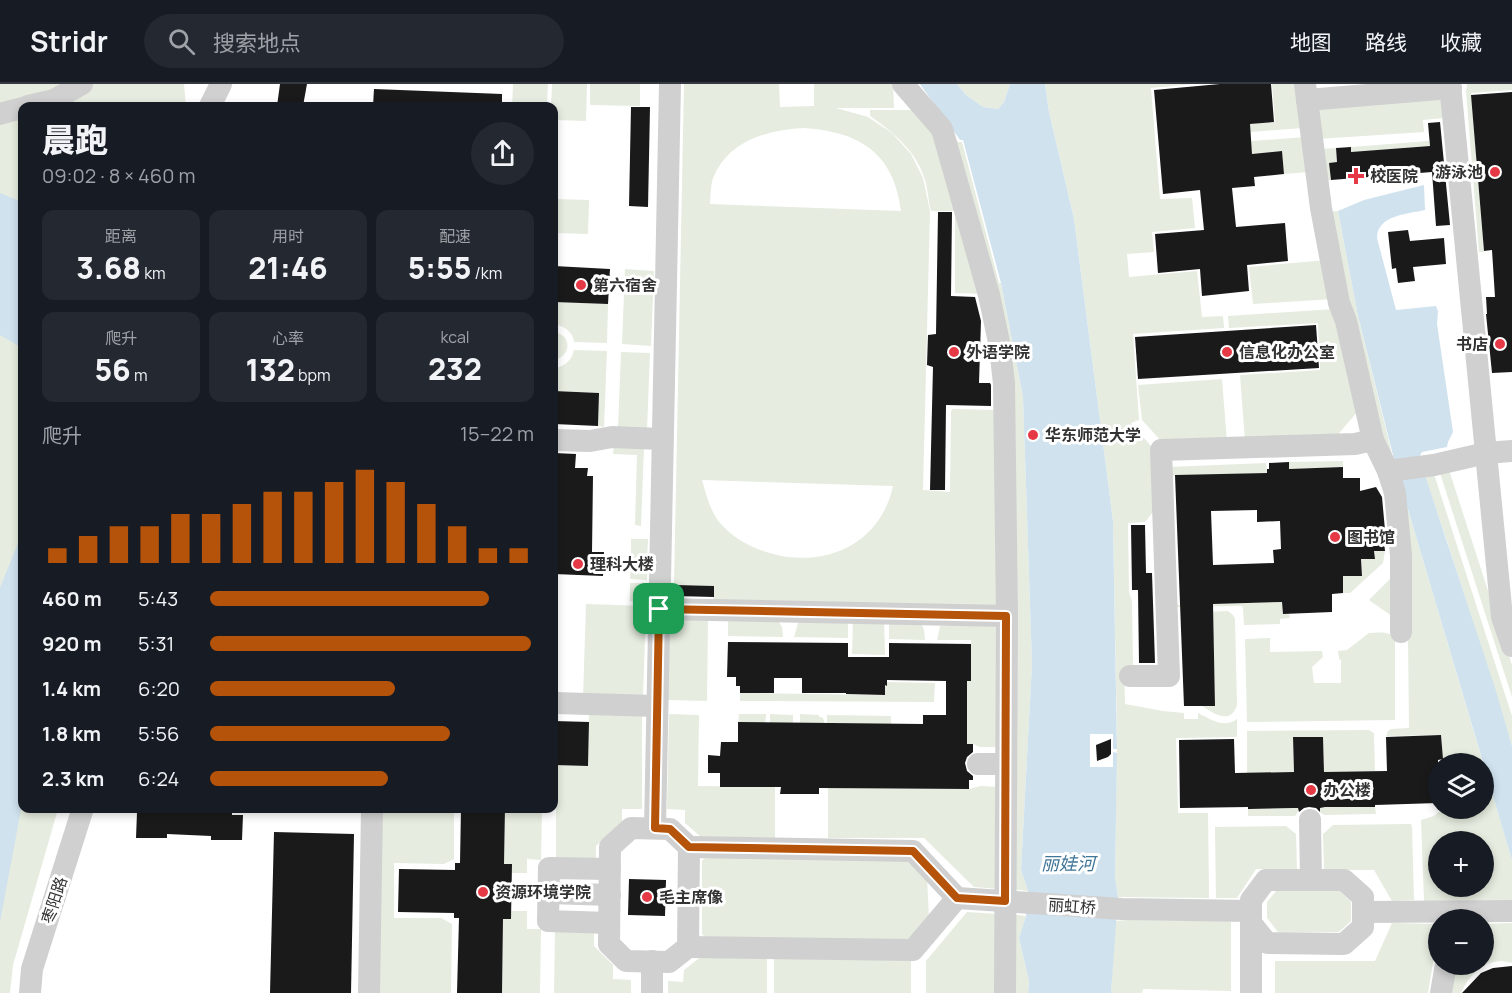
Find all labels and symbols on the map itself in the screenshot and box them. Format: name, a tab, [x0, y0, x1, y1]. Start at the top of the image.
place label: 游泳池	[1435, 161, 1483, 183]
place label: 校医院	[1370, 165, 1418, 187]
marker: 游泳池	[1488, 165, 1502, 179]
marker: 校医院	[1347, 167, 1365, 185]
place label: 第六宿舍	[593, 274, 657, 296]
marker: 第六宿舍	[574, 278, 588, 292]
place label: 书店	[1456, 333, 1488, 355]
marker: 书店	[1493, 337, 1507, 351]
place label: 外语学院	[966, 341, 1030, 363]
place label: 信息化办公室	[1239, 341, 1335, 363]
marker: 外语学院	[947, 345, 961, 359]
marker: 信息化办公室	[1220, 345, 1234, 359]
place label: 华东师范大学	[1045, 424, 1141, 446]
marker: 华东师范大学	[1026, 428, 1040, 442]
place label: 图书馆	[1347, 526, 1395, 548]
marker: 图书馆	[1328, 530, 1342, 544]
place label: 理科大楼	[590, 553, 654, 575]
marker: 理科大楼	[571, 557, 585, 571]
pin	[633, 583, 684, 634]
place label: 办公楼	[1323, 779, 1371, 801]
marker: 办公楼	[1304, 783, 1318, 797]
water label: 丽娃河	[1041, 851, 1098, 875]
street label: 枣阳路	[36, 874, 72, 926]
place label: 资源环境学院	[495, 881, 591, 903]
marker: 资源环境学院	[476, 885, 490, 899]
place label: 毛主席像	[659, 886, 723, 908]
marker: 毛主席像	[640, 890, 654, 904]
street label: 丽虹桥	[1047, 893, 1097, 919]

